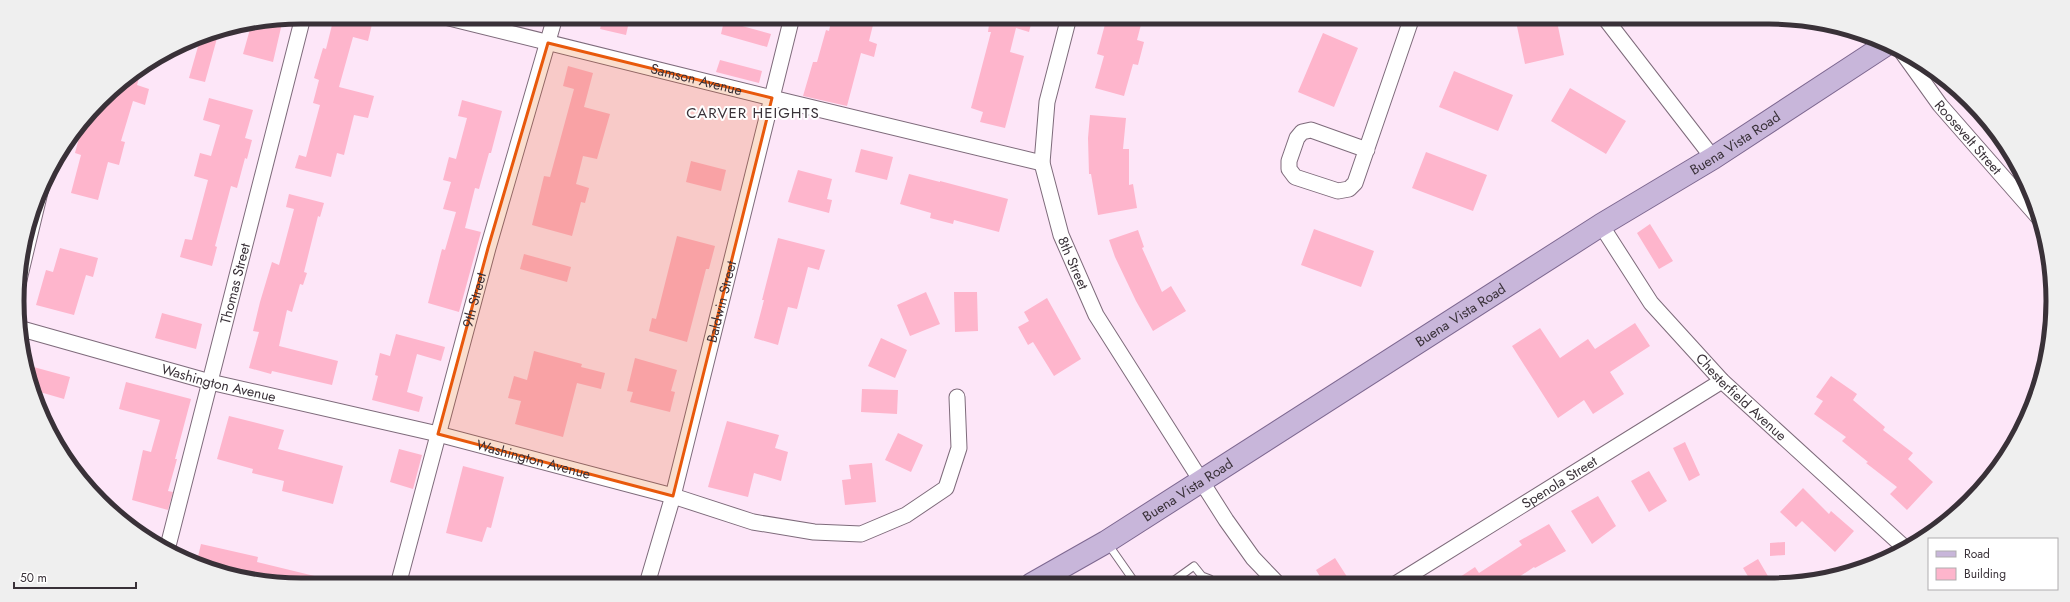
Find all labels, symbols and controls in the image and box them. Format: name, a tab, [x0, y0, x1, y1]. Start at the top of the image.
street label: Samson Avenue	[648, 58, 744, 100]
street label: Roosevelt Street	[1930, 96, 2007, 179]
district label: CARVER HEIGHTS	[686, 102, 820, 124]
street label: Buena Vista Road	[1686, 107, 1784, 180]
street label: 8th Street	[1053, 233, 1094, 293]
street label: Thomas Street	[215, 240, 255, 326]
street label: Baldwin Street	[701, 258, 741, 345]
street label: 9th Street	[457, 270, 491, 330]
street label: Buena Vista Road	[1411, 279, 1510, 351]
street label: Chesterfield Avenue	[1691, 349, 1791, 445]
street label: Washington Avenue	[159, 359, 278, 407]
street label: Washington Avenue	[474, 435, 593, 484]
street label: Spenola Street	[1518, 451, 1601, 513]
street label: Buena Vista Road	[1139, 453, 1237, 526]
legend	[1928, 538, 2058, 590]
text: Road	[1964, 545, 1990, 563]
scale bar	[14, 564, 136, 590]
text: Building	[1964, 565, 2006, 583]
text: 50 m	[20, 569, 47, 587]

